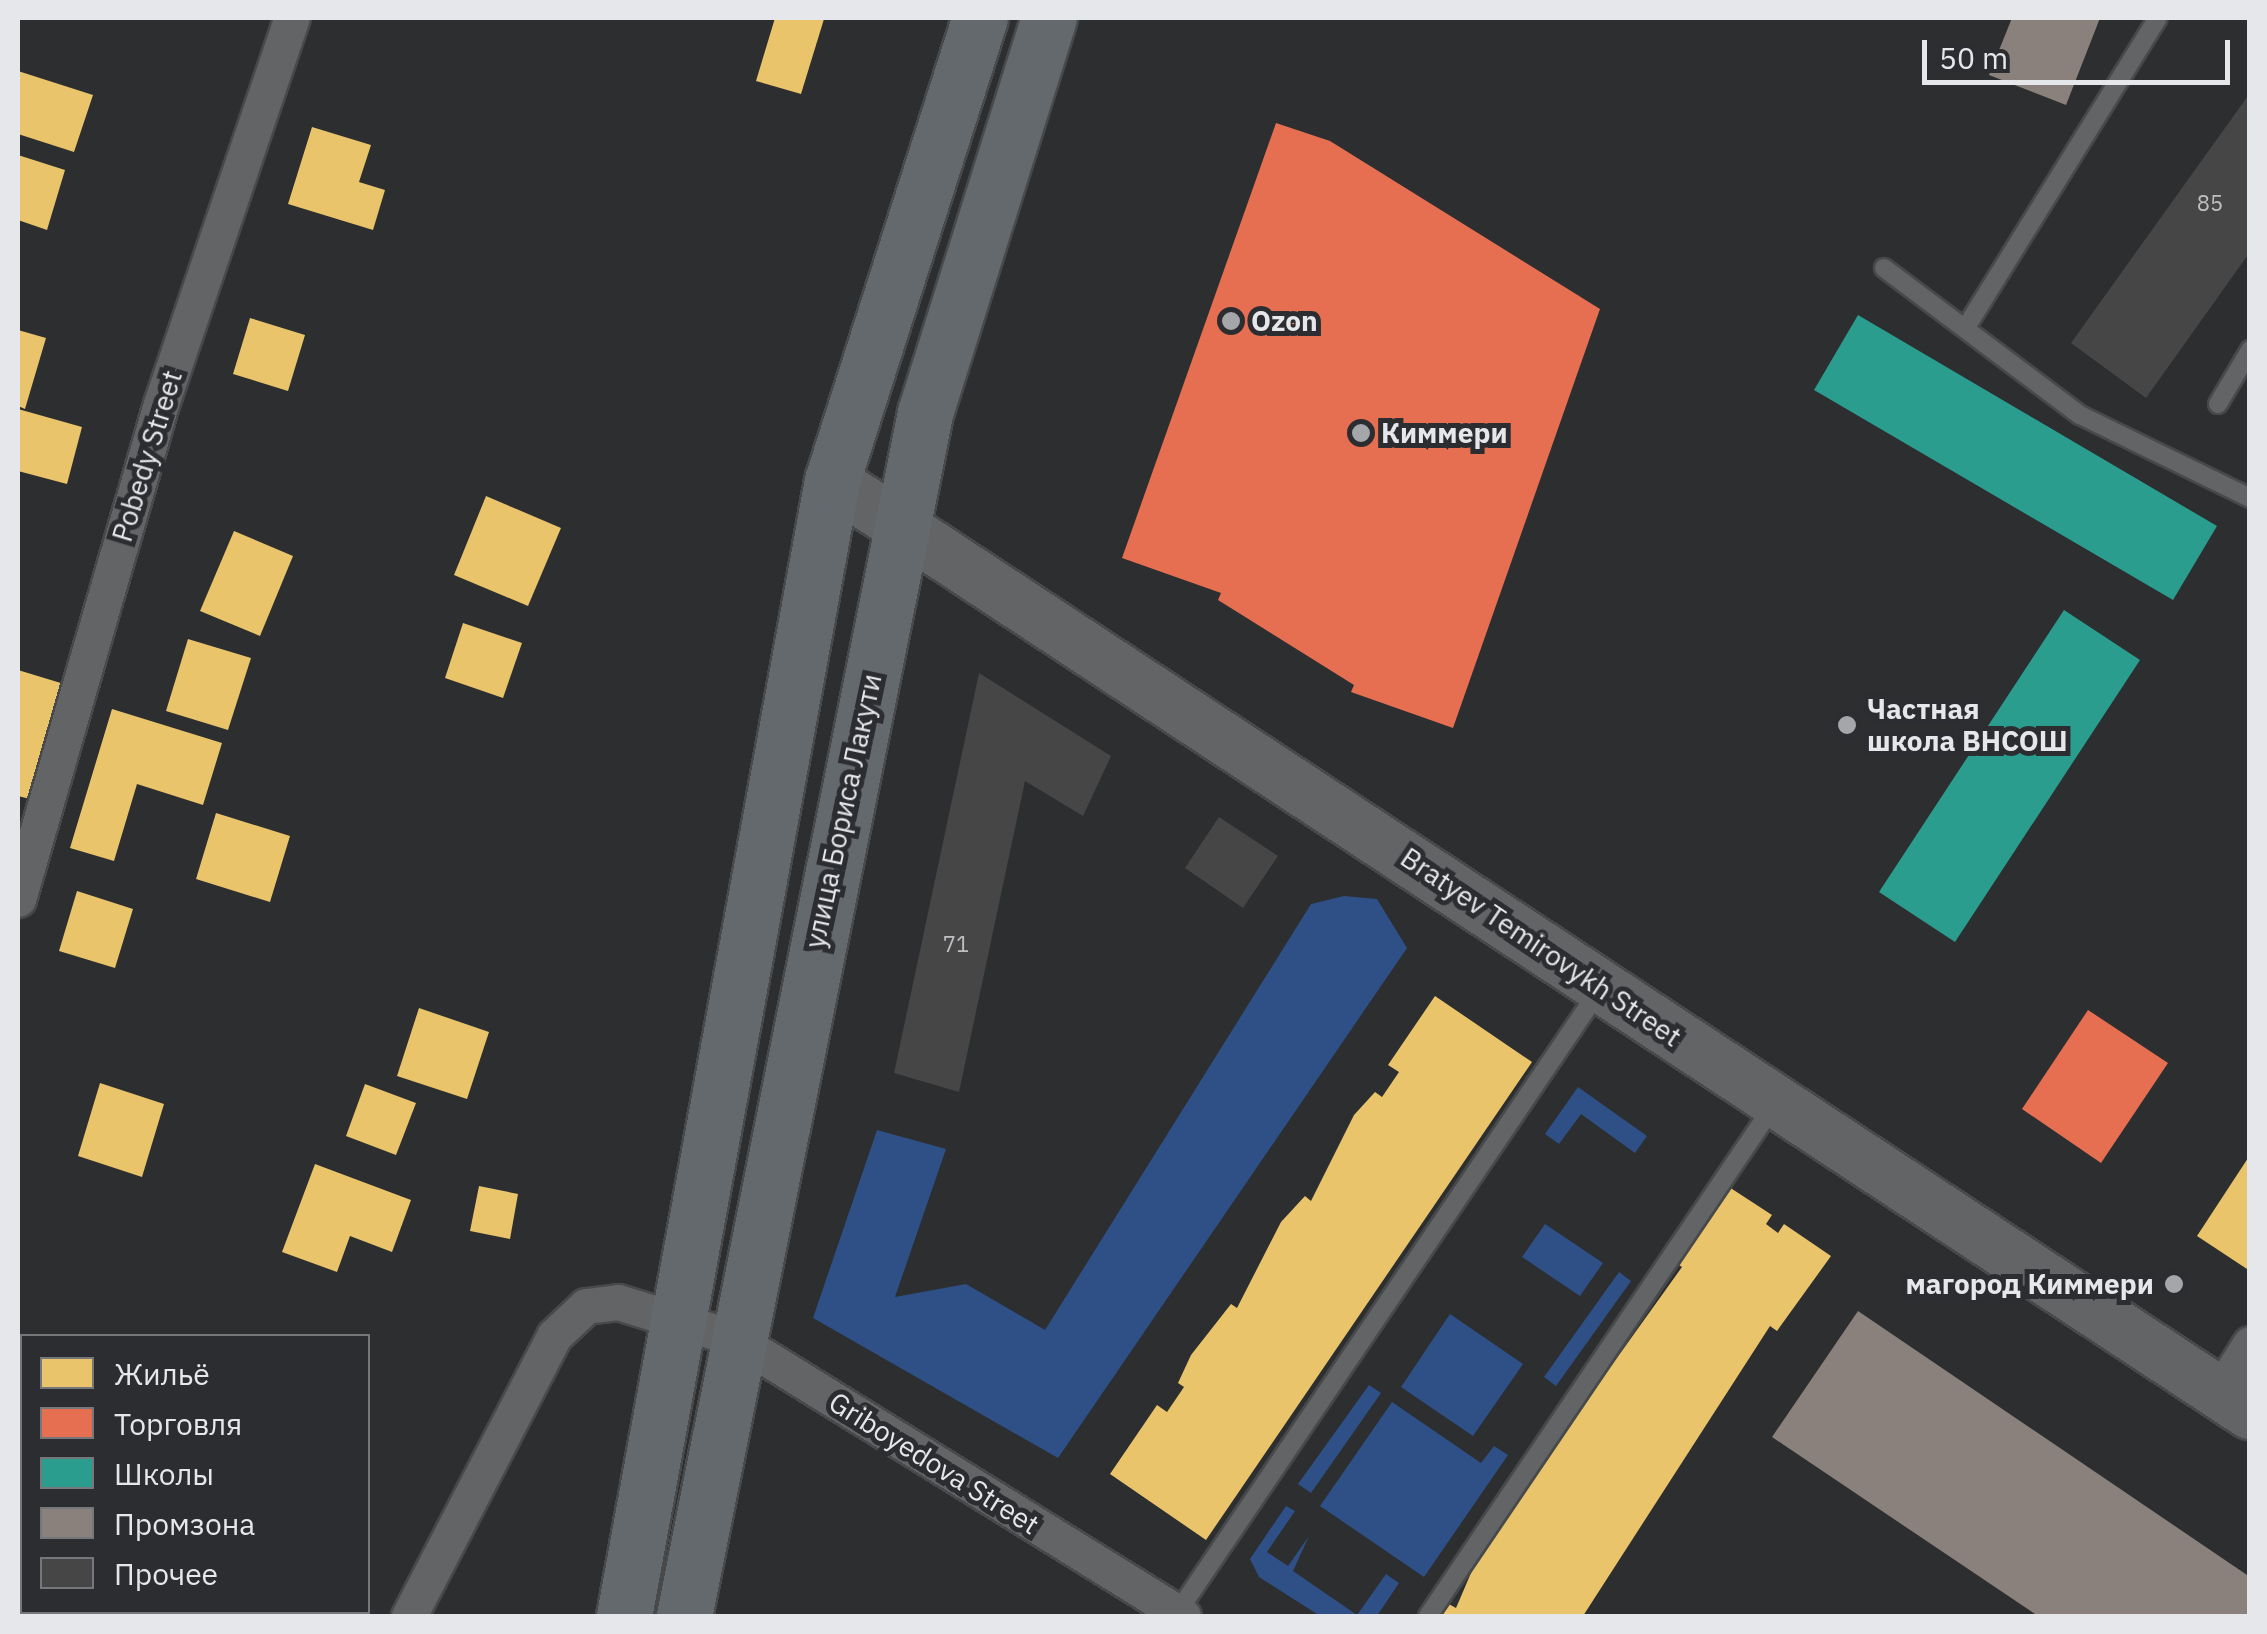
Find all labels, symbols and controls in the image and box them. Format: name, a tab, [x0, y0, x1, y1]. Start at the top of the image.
scale bar	[1927, 20, 2234, 82]
text: 50 m	[1939, 38, 2008, 77]
house number: 85	[2197, 190, 2223, 216]
place label: Ozon	[1251, 304, 1318, 338]
marker: Ozon	[1220, 310, 1242, 332]
street label: Pobedy Street	[105, 366, 189, 546]
place label: Киммери	[1381, 416, 1508, 450]
marker: Киммери	[1350, 422, 1372, 444]
street label: улица Бориса Лакути	[798, 671, 888, 951]
place label: Частная школа ВНСОШ	[1867, 692, 2068, 758]
marker: Частная школа ВНСОШ	[1836, 714, 1858, 736]
street label: Bratyev Temirovykh Street	[1394, 841, 1688, 1053]
house number: 71	[943, 931, 969, 957]
place label: магород Киммери	[1905, 1267, 2154, 1301]
marker: магород Киммери	[2163, 1273, 2185, 1295]
legend	[20, 1334, 370, 1614]
text: Жильё	[114, 1354, 210, 1393]
street label: Griboyedova Street	[823, 1385, 1045, 1541]
text: Торговля	[114, 1404, 242, 1443]
text: Школы	[114, 1454, 214, 1493]
text: Промзона	[114, 1504, 255, 1543]
text: Прочее	[114, 1554, 218, 1593]

